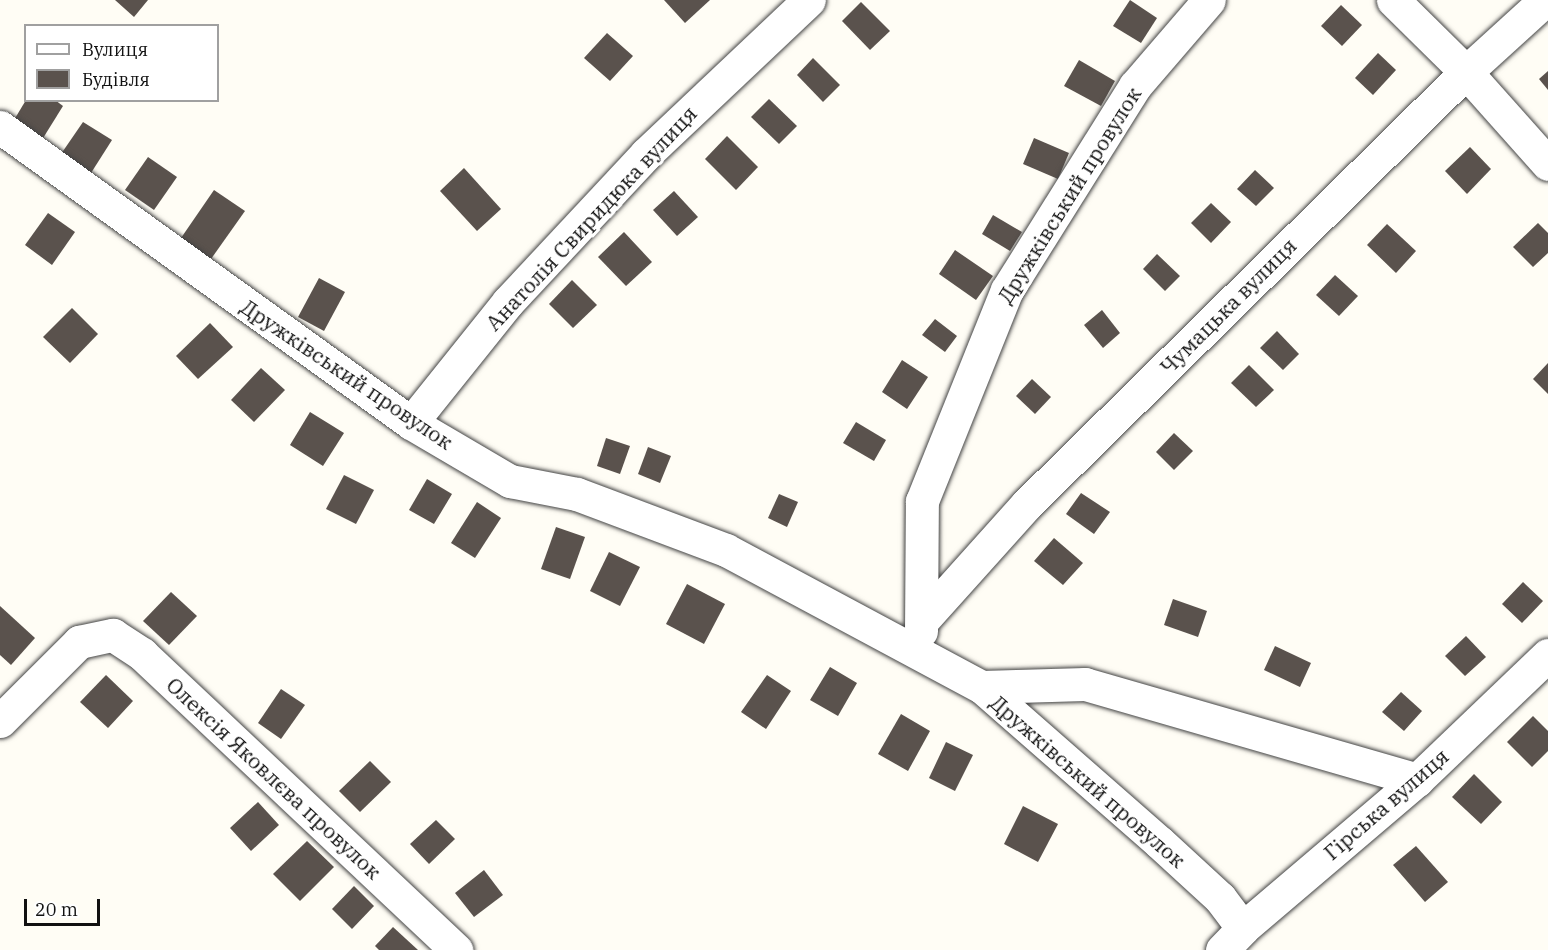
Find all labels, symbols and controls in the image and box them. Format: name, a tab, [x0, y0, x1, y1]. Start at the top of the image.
legend	[24, 24, 219, 102]
text: Вулиця	[82, 38, 148, 61]
text: Будівля	[82, 68, 150, 91]
street label: Дружківський провулок	[992, 82, 1146, 308]
street label: Анатолія Свиридюка вулиця	[480, 101, 702, 335]
street label: Чумацька вулиця	[1155, 233, 1301, 379]
street label: Дружківський провулок	[236, 294, 458, 454]
street label: Олексія Яковлєва провулок	[162, 672, 386, 884]
street label: Дружківський провулок	[985, 689, 1191, 873]
street label: Гірська вулиця	[1319, 743, 1453, 865]
scale bar	[27, 887, 104, 925]
text: 20 m	[35, 898, 78, 921]

